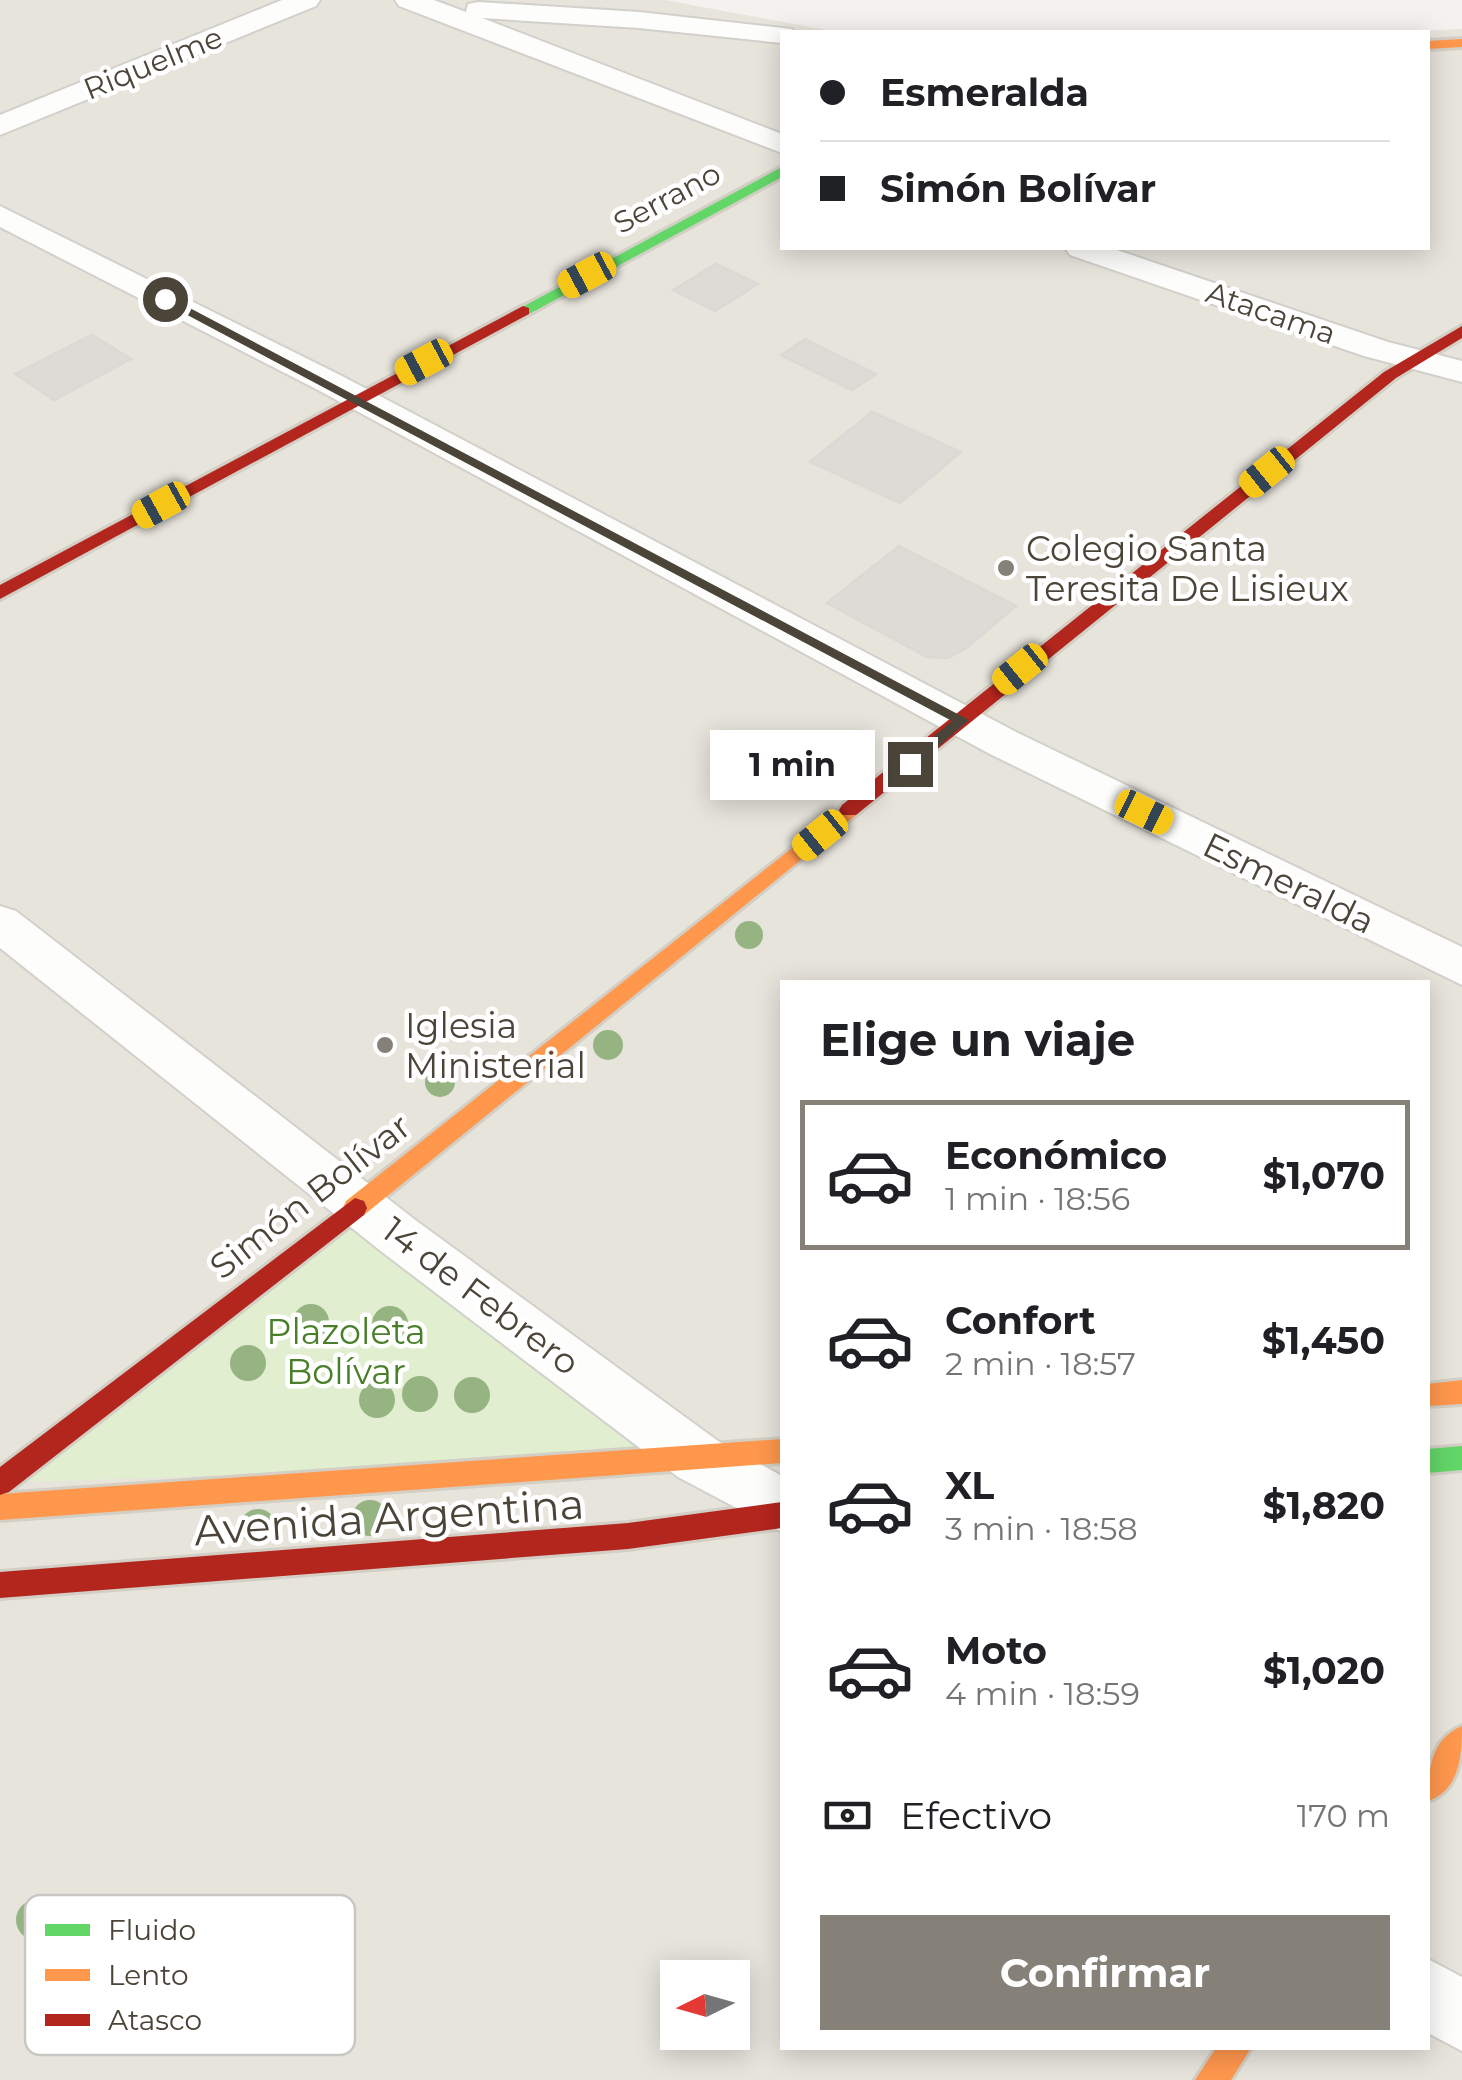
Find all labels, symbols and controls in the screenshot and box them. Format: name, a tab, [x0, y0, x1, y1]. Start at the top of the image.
street label: Riquelme	[78, 18, 228, 108]
text: Esmeralda	[880, 69, 1089, 116]
street label: Serrano	[607, 154, 727, 242]
text: Simón Bolívar	[880, 165, 1156, 212]
car	[553, 248, 621, 302]
street label: Atacama	[1201, 274, 1341, 352]
route start	[143, 277, 188, 322]
car	[390, 335, 458, 389]
car	[1234, 441, 1300, 503]
car	[127, 477, 195, 533]
place label: Colegio Santa Teresita De Lisieux	[1026, 527, 1349, 610]
marker: Colegio Santa Teresita De Lisieux	[995, 557, 1017, 579]
car	[987, 638, 1053, 700]
callout: 1 min	[710, 729, 875, 799]
route end	[888, 742, 933, 787]
text: 1 min	[749, 745, 836, 784]
car	[1110, 785, 1178, 839]
car	[787, 804, 853, 866]
street label: Esmeralda	[1196, 823, 1382, 943]
place label: Iglesia Ministerial	[405, 1004, 586, 1087]
text: Elige un viaje	[820, 1012, 1135, 1067]
marker: Iglesia Ministerial	[374, 1034, 396, 1056]
street label: Simón Bolívar	[201, 1104, 419, 1288]
icon: car	[825, 1130, 915, 1220]
text: Económico	[945, 1132, 1167, 1179]
text: $1,070	[1263, 1152, 1385, 1199]
text: 1 min · 18:56	[945, 1179, 1130, 1218]
street label: 14 de Febrero	[374, 1208, 588, 1384]
icon: car	[825, 1295, 915, 1385]
text: Confort	[945, 1297, 1096, 1344]
park label: Plazoleta Bolívar	[266, 1310, 426, 1393]
text: $1,450	[1262, 1317, 1385, 1364]
text: 2 min · 18:57	[945, 1344, 1136, 1383]
icon: car	[825, 1460, 915, 1550]
text: XL	[945, 1462, 994, 1509]
street label: Avenida Argentina	[192, 1477, 586, 1557]
text: $1,820	[1263, 1482, 1385, 1529]
text: 3 min · 18:58	[945, 1509, 1138, 1548]
icon: car	[825, 1625, 915, 1715]
text: Moto	[945, 1627, 1047, 1674]
text: $1,020	[1263, 1647, 1385, 1694]
text: 4 min · 18:59	[945, 1674, 1140, 1713]
icon: cash	[820, 1788, 875, 1843]
text: Efectivo	[900, 1792, 1052, 1839]
text: 170 m	[1297, 1796, 1390, 1835]
legend	[25, 1895, 355, 2055]
text: Fluido	[108, 1913, 196, 1947]
button: Confirmar	[820, 1915, 1390, 2030]
text: Lento	[108, 1958, 189, 1992]
north arrow	[660, 1960, 750, 2050]
map controls	[660, 1960, 750, 2050]
text: Atasco	[108, 2003, 202, 2037]

